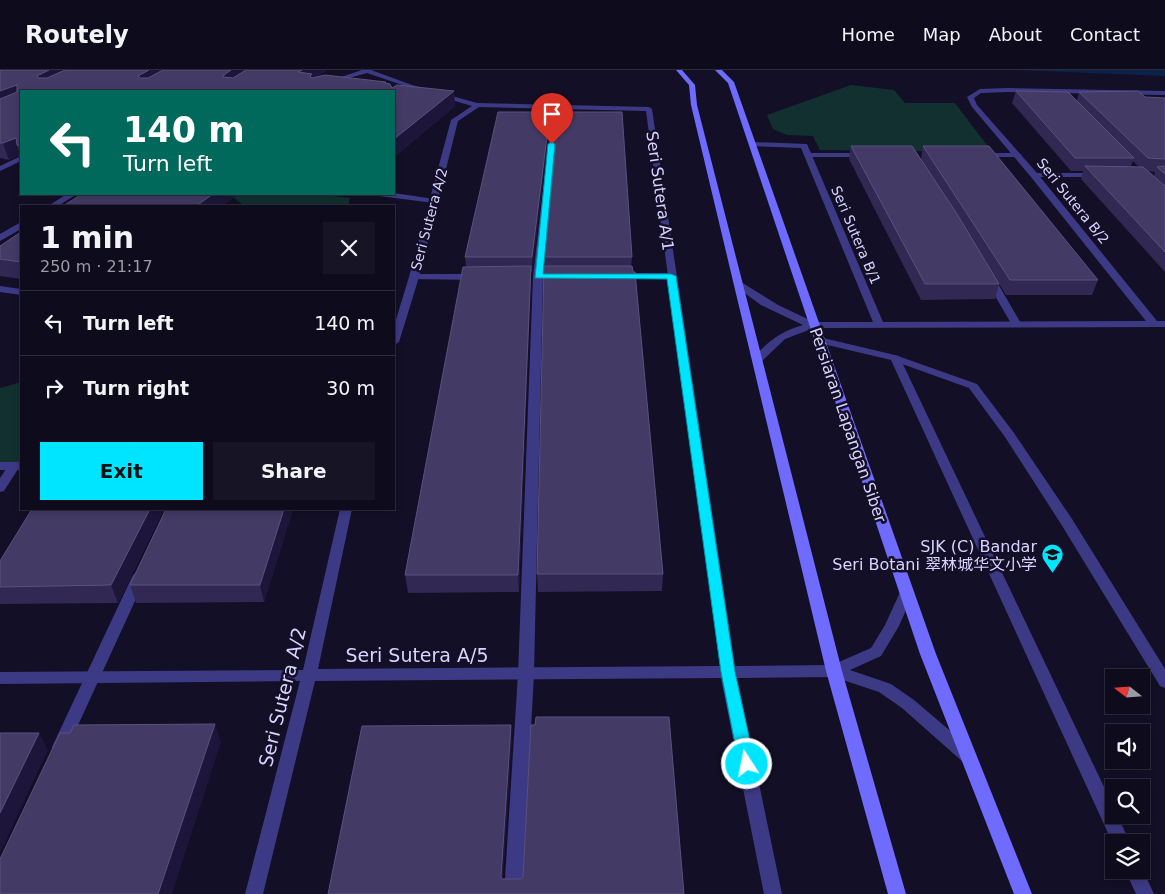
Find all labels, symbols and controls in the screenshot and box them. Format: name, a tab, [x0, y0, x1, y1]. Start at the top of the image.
text: Routely	[25, 21, 129, 49]
text: Home	[842, 24, 895, 45]
text: Map	[923, 24, 961, 45]
text: About	[989, 24, 1042, 45]
text: Contact	[1070, 24, 1140, 45]
pin	[531, 93, 573, 144]
icon: arrive	[538, 100, 566, 128]
icon: left	[40, 110, 105, 175]
text: 140 m	[123, 110, 245, 150]
street label: Seri Sutera A/1	[642, 130, 678, 252]
text: Turn left	[123, 151, 212, 176]
street label: Seri Sutera B/2	[1034, 155, 1112, 247]
street label: Seri Sutera A/2	[408, 166, 450, 272]
street label: Seri Sutera B/1	[828, 183, 884, 287]
text: 1 min	[40, 220, 134, 255]
button: close	[323, 222, 375, 274]
text: 250 m · 21:17	[40, 257, 153, 276]
icon: left	[40, 309, 68, 337]
text: Turn left	[83, 312, 174, 334]
text: 140 m	[314, 312, 375, 334]
street label: Persiaran Lapangan Siber	[806, 325, 890, 525]
icon: right	[40, 374, 68, 402]
text: Turn right	[83, 377, 189, 399]
text: 30 m	[326, 377, 375, 399]
button: Exit	[40, 442, 203, 500]
button: Share	[213, 442, 375, 500]
place label: SJK (C) Bandar Seri Botani 翠林城华文小学	[832, 537, 1037, 574]
school or university icon: SJK (C) Bandar Seri Botani 翠林城华文小学	[1041, 543, 1065, 574]
street label: Seri Sutera A/2	[254, 625, 310, 769]
street label: Seri Sutera A/5	[345, 644, 489, 666]
north arrow	[1105, 669, 1150, 714]
map controls	[1105, 669, 1150, 879]
button: sound	[1105, 724, 1150, 769]
position arrow	[720, 737, 772, 789]
button: search	[1105, 779, 1150, 824]
button: layers	[1105, 834, 1150, 879]

